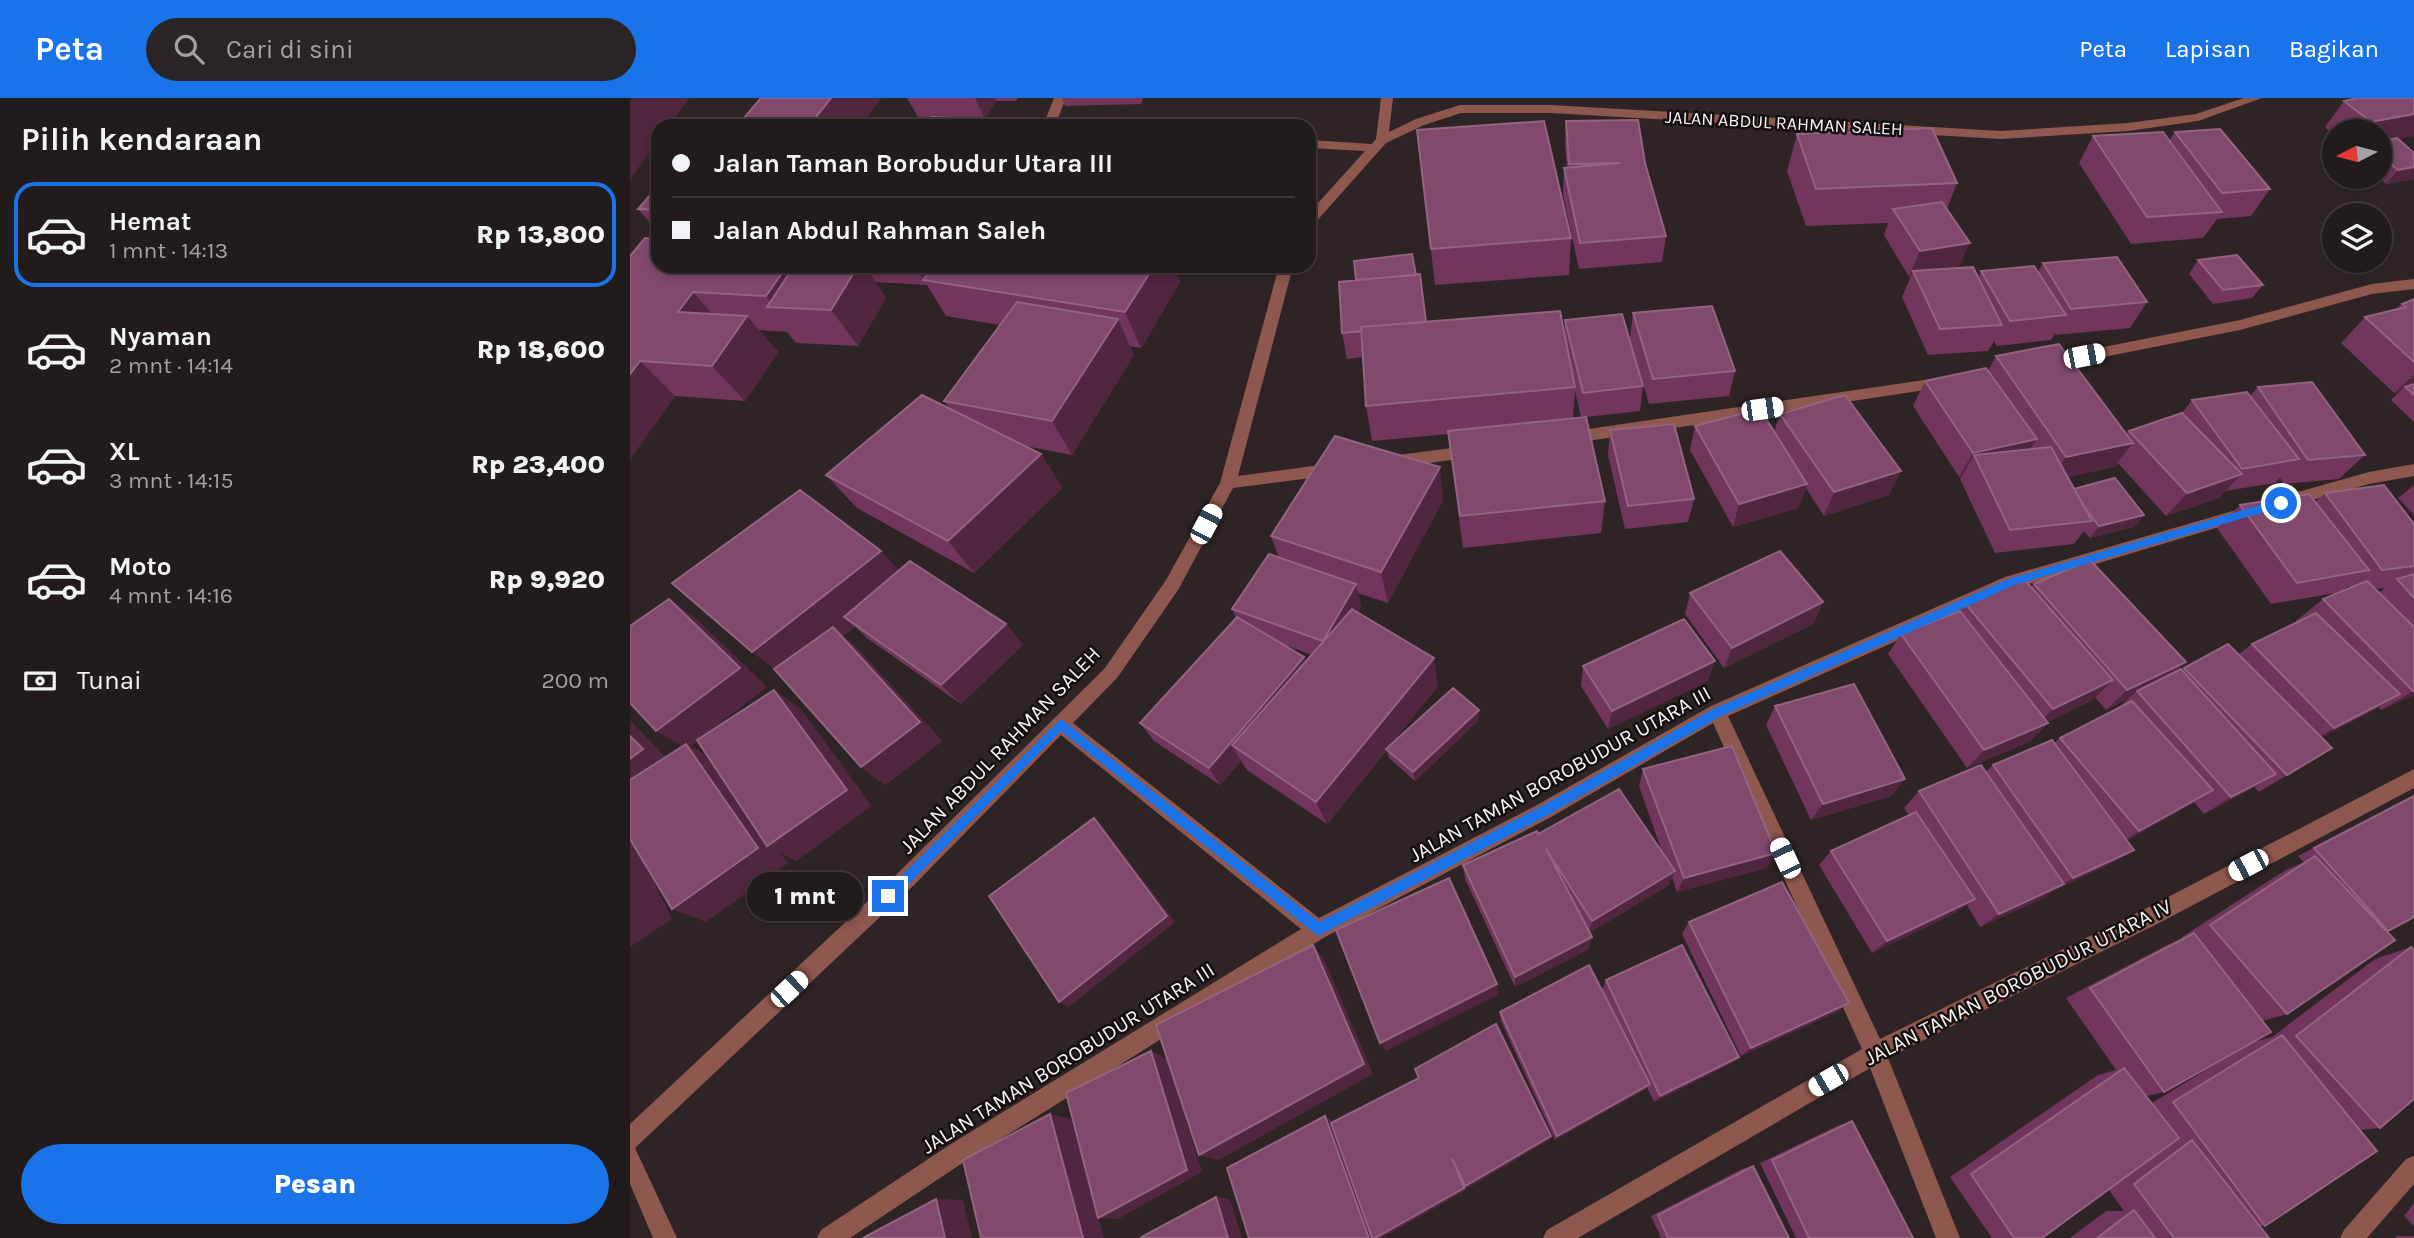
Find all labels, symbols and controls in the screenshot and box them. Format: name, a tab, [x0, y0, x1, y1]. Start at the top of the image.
search box	[146, 18, 636, 81]
text: Peta	[35, 30, 104, 68]
icon: search	[170, 30, 208, 68]
text: Cari di sini	[226, 34, 354, 65]
text: Peta	[2079, 35, 2127, 63]
text: Lapisan	[2165, 35, 2251, 63]
text: Bagikan	[2289, 35, 2379, 63]
street label: JALAN ABDUL RAHMAN SALEH	[1665, 106, 1903, 140]
north arrow	[2322, 119, 2392, 189]
map controls	[2322, 119, 2392, 273]
text: Pilih kendaraan	[21, 121, 262, 158]
text: Jalan Taman Borobudur Utara III	[714, 148, 1113, 179]
icon: car	[25, 203, 88, 266]
button: layers	[2322, 203, 2392, 273]
text: Hemat	[109, 206, 191, 237]
text: Jalan Abdul Rahman Saleh	[714, 215, 1046, 246]
text: Rp 13,800	[476, 219, 605, 250]
text: 1 mnt · 14:13	[109, 237, 228, 264]
icon: car	[25, 318, 88, 381]
text: Nyaman	[109, 321, 212, 352]
text: Rp 18,600	[477, 334, 605, 365]
car	[2062, 342, 2107, 370]
text: 2 mnt · 14:14	[109, 352, 233, 379]
car	[1740, 396, 1785, 422]
icon: car	[25, 433, 88, 496]
text: XL	[109, 436, 140, 467]
text: Rp 23,400	[471, 449, 605, 480]
text: 3 mnt · 14:15	[109, 467, 233, 494]
route start	[2265, 487, 2297, 519]
car	[1187, 501, 1226, 547]
icon: car	[25, 548, 88, 611]
text: Moto	[109, 551, 171, 582]
text: Rp 9,920	[489, 564, 605, 595]
text: 4 mnt · 14:16	[109, 582, 233, 609]
street label: JALAN ABDUL RAHMAN SALEH	[895, 642, 1105, 858]
icon: cash	[21, 662, 59, 700]
text: Tunai	[77, 665, 142, 696]
text: 200 m	[541, 667, 609, 694]
street label: JALAN TAMAN BOROBUDUR UTARA III	[1405, 681, 1715, 867]
car	[1767, 835, 1804, 881]
car	[2225, 846, 2272, 884]
callout: 1 mnt	[748, 872, 863, 920]
route end	[872, 880, 904, 912]
text: 1 mnt	[774, 883, 836, 910]
street label: JALAN TAMAN BOROBUDUR UTARA IV	[1861, 894, 2176, 1070]
street label: JALAN TAMAN BOROBUDUR UTARA III	[917, 958, 1219, 1158]
car	[767, 967, 812, 1011]
car	[1805, 1060, 1852, 1100]
button: Pesan	[21, 1144, 609, 1224]

